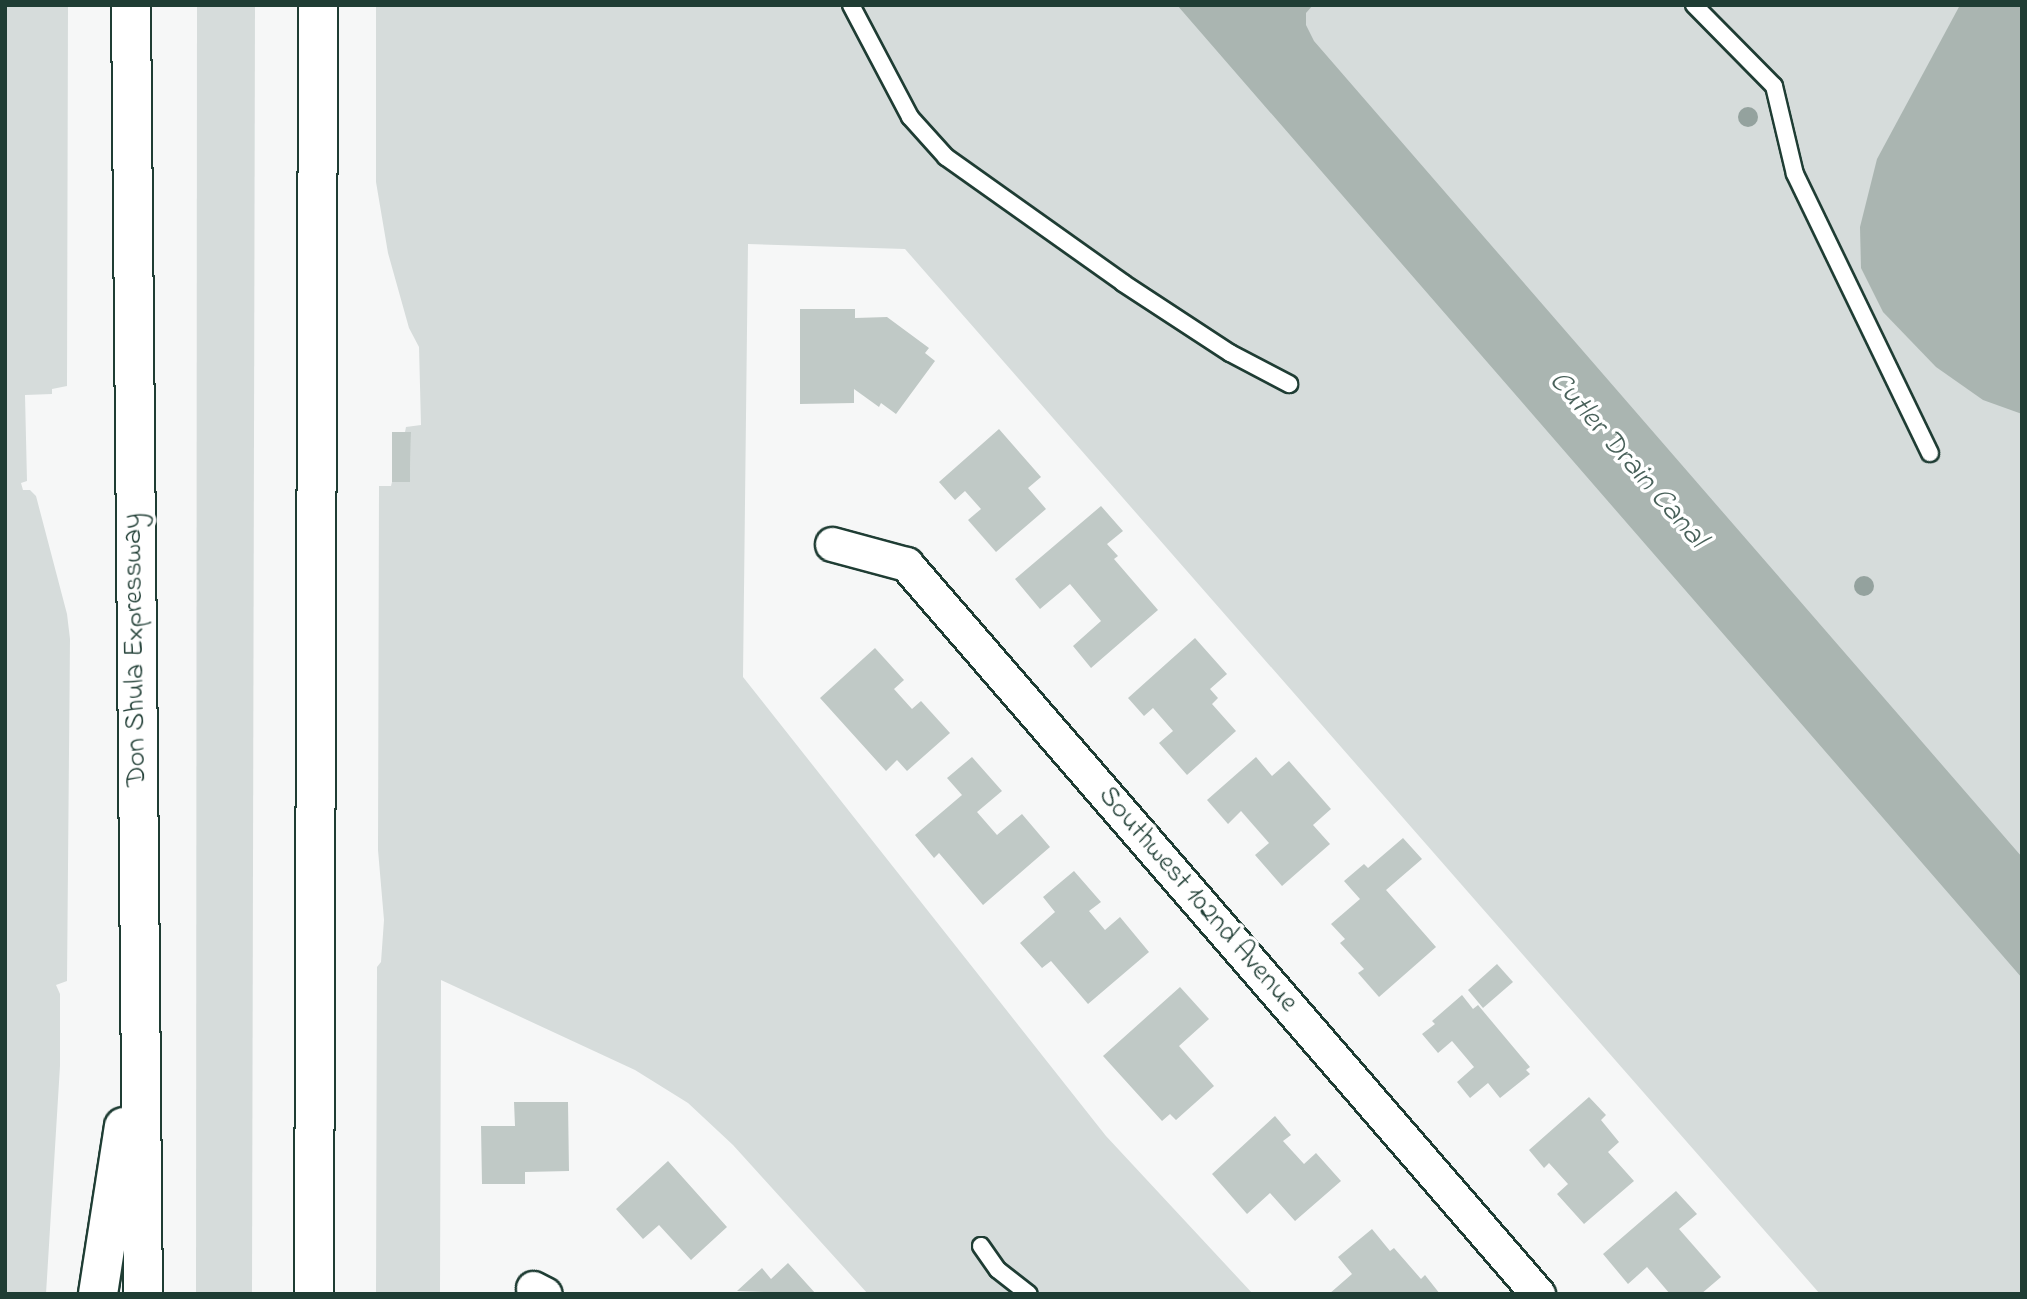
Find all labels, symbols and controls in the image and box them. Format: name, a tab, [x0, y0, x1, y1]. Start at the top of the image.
water label: Cutler Drain Canal	[1540, 364, 1714, 556]
street label: Don Shula Expressway	[117, 513, 155, 787]
street label: Southwest 102nd Avenue	[1090, 780, 1304, 1020]

